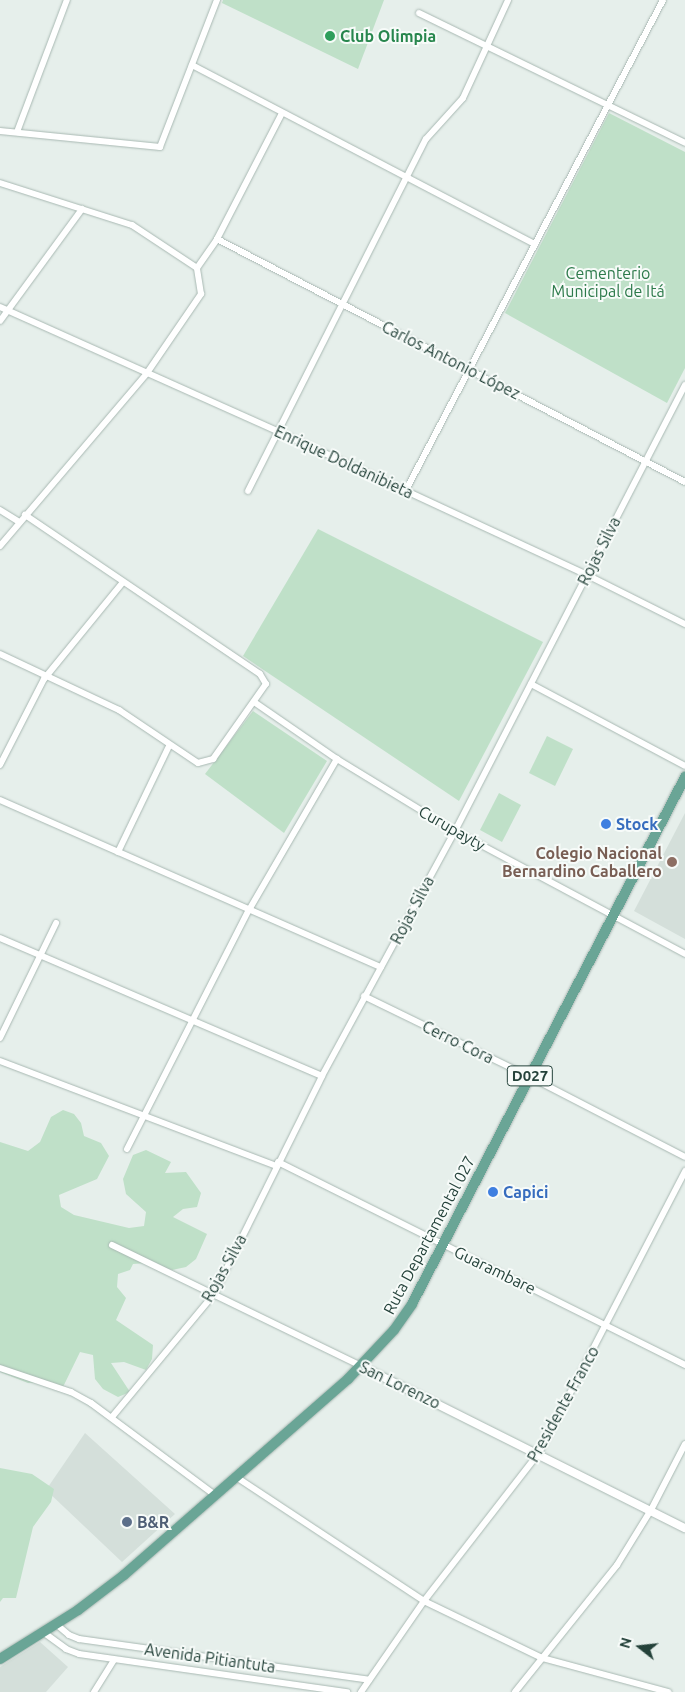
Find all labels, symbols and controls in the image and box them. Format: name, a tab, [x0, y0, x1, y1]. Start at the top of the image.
place label: Club Olimpia	[340, 26, 436, 46]
marker: Club Olimpia	[324, 30, 336, 42]
park label: Cementerio Municipal de Itá	[551, 263, 665, 301]
street label: Carlos Antonio López	[379, 317, 523, 403]
street label: Enrique Doldanibieta	[271, 421, 417, 503]
street label: Rojas Silva	[574, 513, 624, 589]
street label: Curupayty	[415, 801, 489, 855]
place label: Stock	[616, 814, 658, 834]
marker: Stock	[600, 818, 612, 830]
place label: Colegio Nacional Bernardino Caballero	[502, 843, 662, 881]
marker: Colegio Nacional Bernardino Caballero	[666, 856, 678, 868]
street label: Rojas Silva	[386, 873, 438, 947]
street label: Cerro Cora	[419, 1016, 497, 1068]
road number: D027	[506, 1064, 554, 1088]
street label: Ruta Departamental 027	[379, 1152, 479, 1318]
place label: Capici	[503, 1182, 548, 1202]
marker: Capici	[487, 1186, 499, 1198]
street label: Rojas Silva	[198, 1231, 250, 1305]
street label: Guarambare	[451, 1242, 539, 1298]
street label: Presidente Franco	[523, 1343, 603, 1465]
street label: San Lorenzo	[356, 1357, 444, 1413]
place label: B&R	[137, 1512, 169, 1532]
marker: B&R	[121, 1516, 133, 1528]
north arrow	[615, 1622, 665, 1672]
text: N	[616, 1636, 635, 1650]
street label: Avenida Pitiantuta	[143, 1639, 277, 1677]

